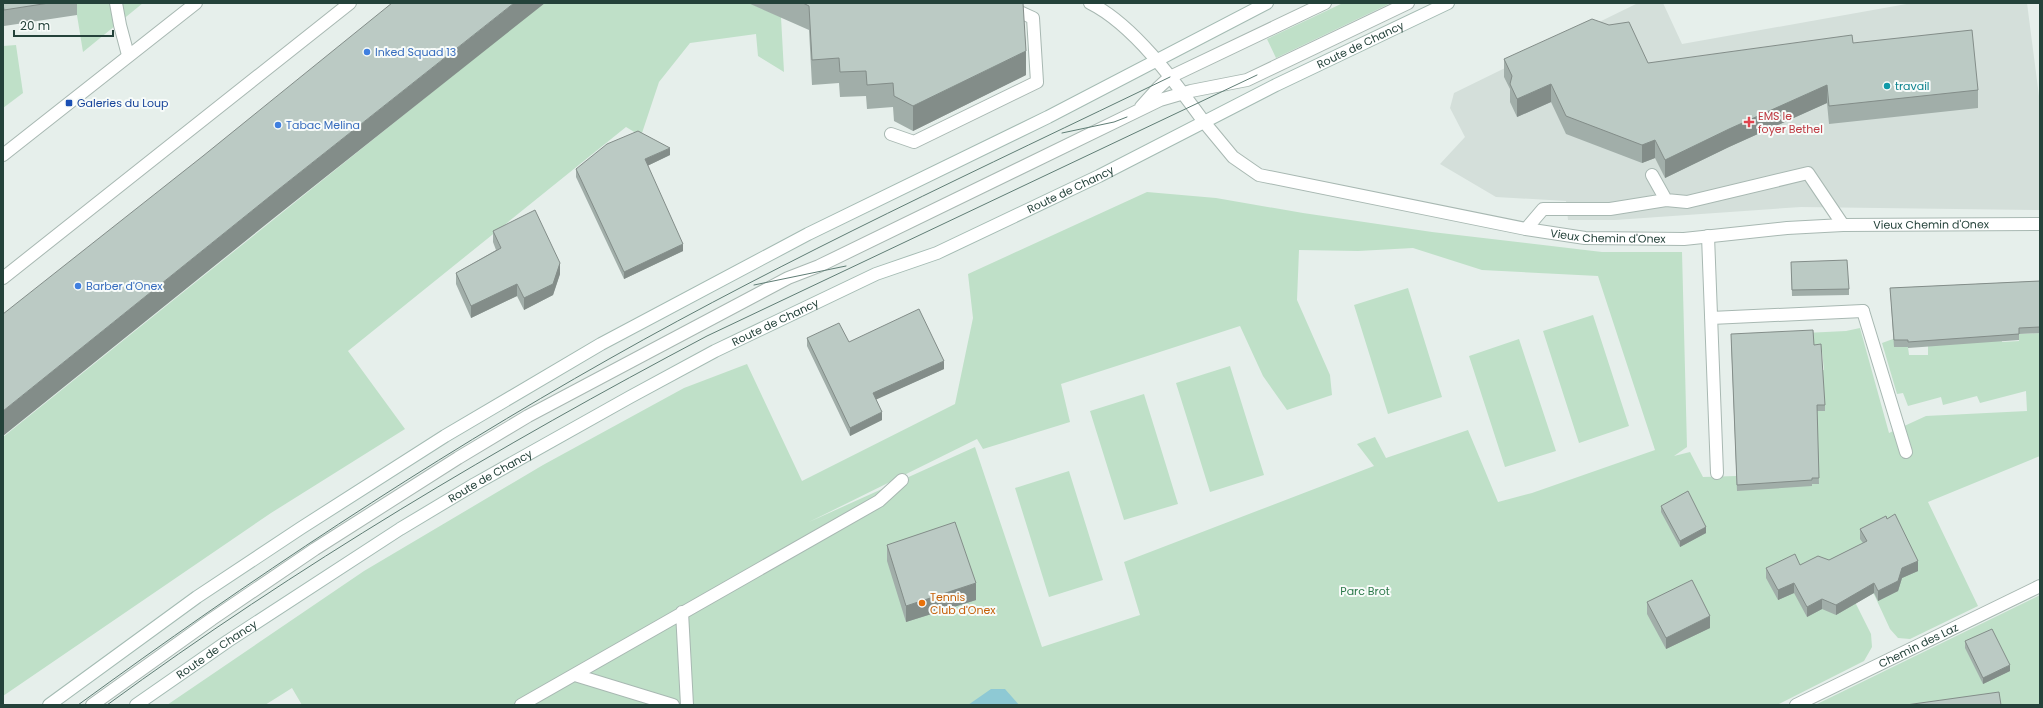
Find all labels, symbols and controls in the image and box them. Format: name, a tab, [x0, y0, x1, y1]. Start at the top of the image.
scale bar	[14, 12, 113, 38]
text: 20 m	[20, 17, 50, 34]
street label: Route de Chancy	[1314, 17, 1407, 72]
place label: Inked Squad 13	[375, 44, 456, 60]
marker: Inked Squad 13	[362, 47, 372, 57]
place label: travail	[1895, 78, 1930, 94]
marker: travail	[1882, 81, 1892, 91]
place label: Galeries du Loup	[77, 95, 169, 111]
marker: Galeries du Loup	[64, 98, 74, 108]
place label: EMS le foyer Bethel	[1758, 108, 1823, 137]
marker: EMS le foyer Bethel	[1743, 116, 1755, 128]
place label: Tabac Melina	[286, 117, 360, 133]
marker: Tabac Melina	[273, 120, 283, 130]
street label: Route de Chancy	[1024, 161, 1117, 217]
street label: Vieux Chemin d'Onex	[1873, 216, 1990, 233]
street label: Vieux Chemin d'Onex	[1549, 225, 1666, 247]
place label: Barber d'Onex	[86, 278, 163, 294]
marker: Barber d'Onex	[73, 281, 83, 291]
street label: Route de Chancy	[729, 294, 822, 350]
street label: Route de Chancy	[445, 445, 536, 506]
park label: Parc Brot	[1340, 583, 1390, 599]
place label: Tennis Club d'Onex	[930, 589, 996, 618]
marker: Tennis Club d'Onex	[917, 598, 927, 608]
street label: Route de Chancy	[173, 616, 261, 683]
street label: Chemin des Laz	[1876, 619, 1961, 672]

